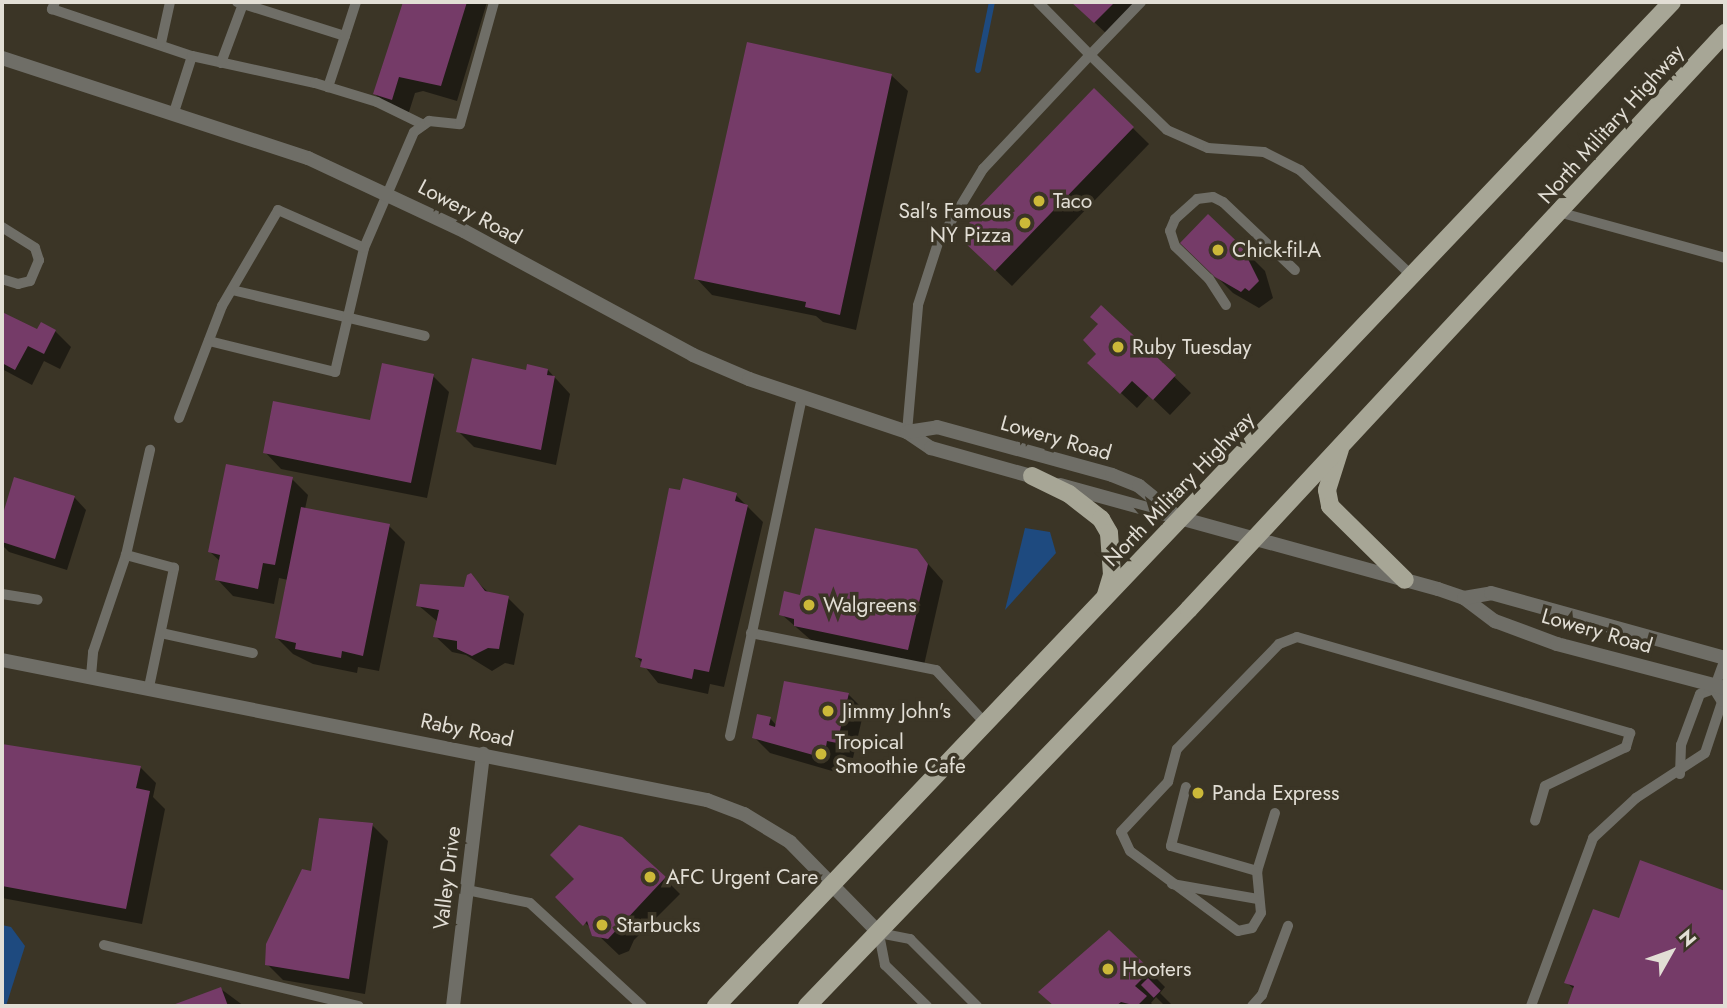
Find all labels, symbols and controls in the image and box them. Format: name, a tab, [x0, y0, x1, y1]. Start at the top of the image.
street label: North Military Highway	[1533, 39, 1689, 209]
street label: Lowery Road	[414, 174, 526, 250]
place label: Taco	[1053, 188, 1092, 214]
marker: Taco	[1031, 193, 1047, 209]
place label: Sal's Famous NY Pizza	[899, 198, 1011, 248]
marker: Sal's Famous NY Pizza	[1017, 215, 1033, 231]
place label: Chick-fil-A	[1232, 237, 1321, 263]
marker: Chick-fil-A	[1210, 242, 1226, 258]
place label: Ruby Tuesday	[1132, 334, 1252, 360]
marker: Ruby Tuesday	[1110, 339, 1126, 355]
street label: North Military Highway	[1099, 406, 1259, 572]
street label: Lowery Road	[998, 410, 1114, 466]
place label: Walgreens	[823, 592, 917, 618]
marker: Walgreens	[801, 597, 817, 613]
street label: Lowery Road	[1539, 603, 1655, 659]
place label: Jimmy John's	[842, 698, 951, 724]
marker: Jimmy John's	[820, 703, 836, 719]
street label: Raby Road	[418, 708, 516, 752]
place label: Tropical Smoothie Cafe	[835, 729, 966, 779]
marker: Tropical Smoothie Cafe	[813, 746, 829, 762]
place label: Panda Express	[1212, 780, 1339, 806]
marker: Panda Express	[1190, 785, 1206, 801]
street label: Valley Drive	[428, 825, 466, 931]
place label: AFC Urgent Care	[666, 864, 818, 890]
marker: AFC Urgent Care	[640, 867, 660, 887]
place label: Starbucks	[616, 912, 701, 938]
marker: Starbucks	[594, 917, 610, 933]
north arrow	[1636, 917, 1706, 987]
text: N	[1672, 924, 1703, 953]
place label: Hooters	[1122, 956, 1191, 982]
marker: Hooters	[1100, 961, 1116, 977]

